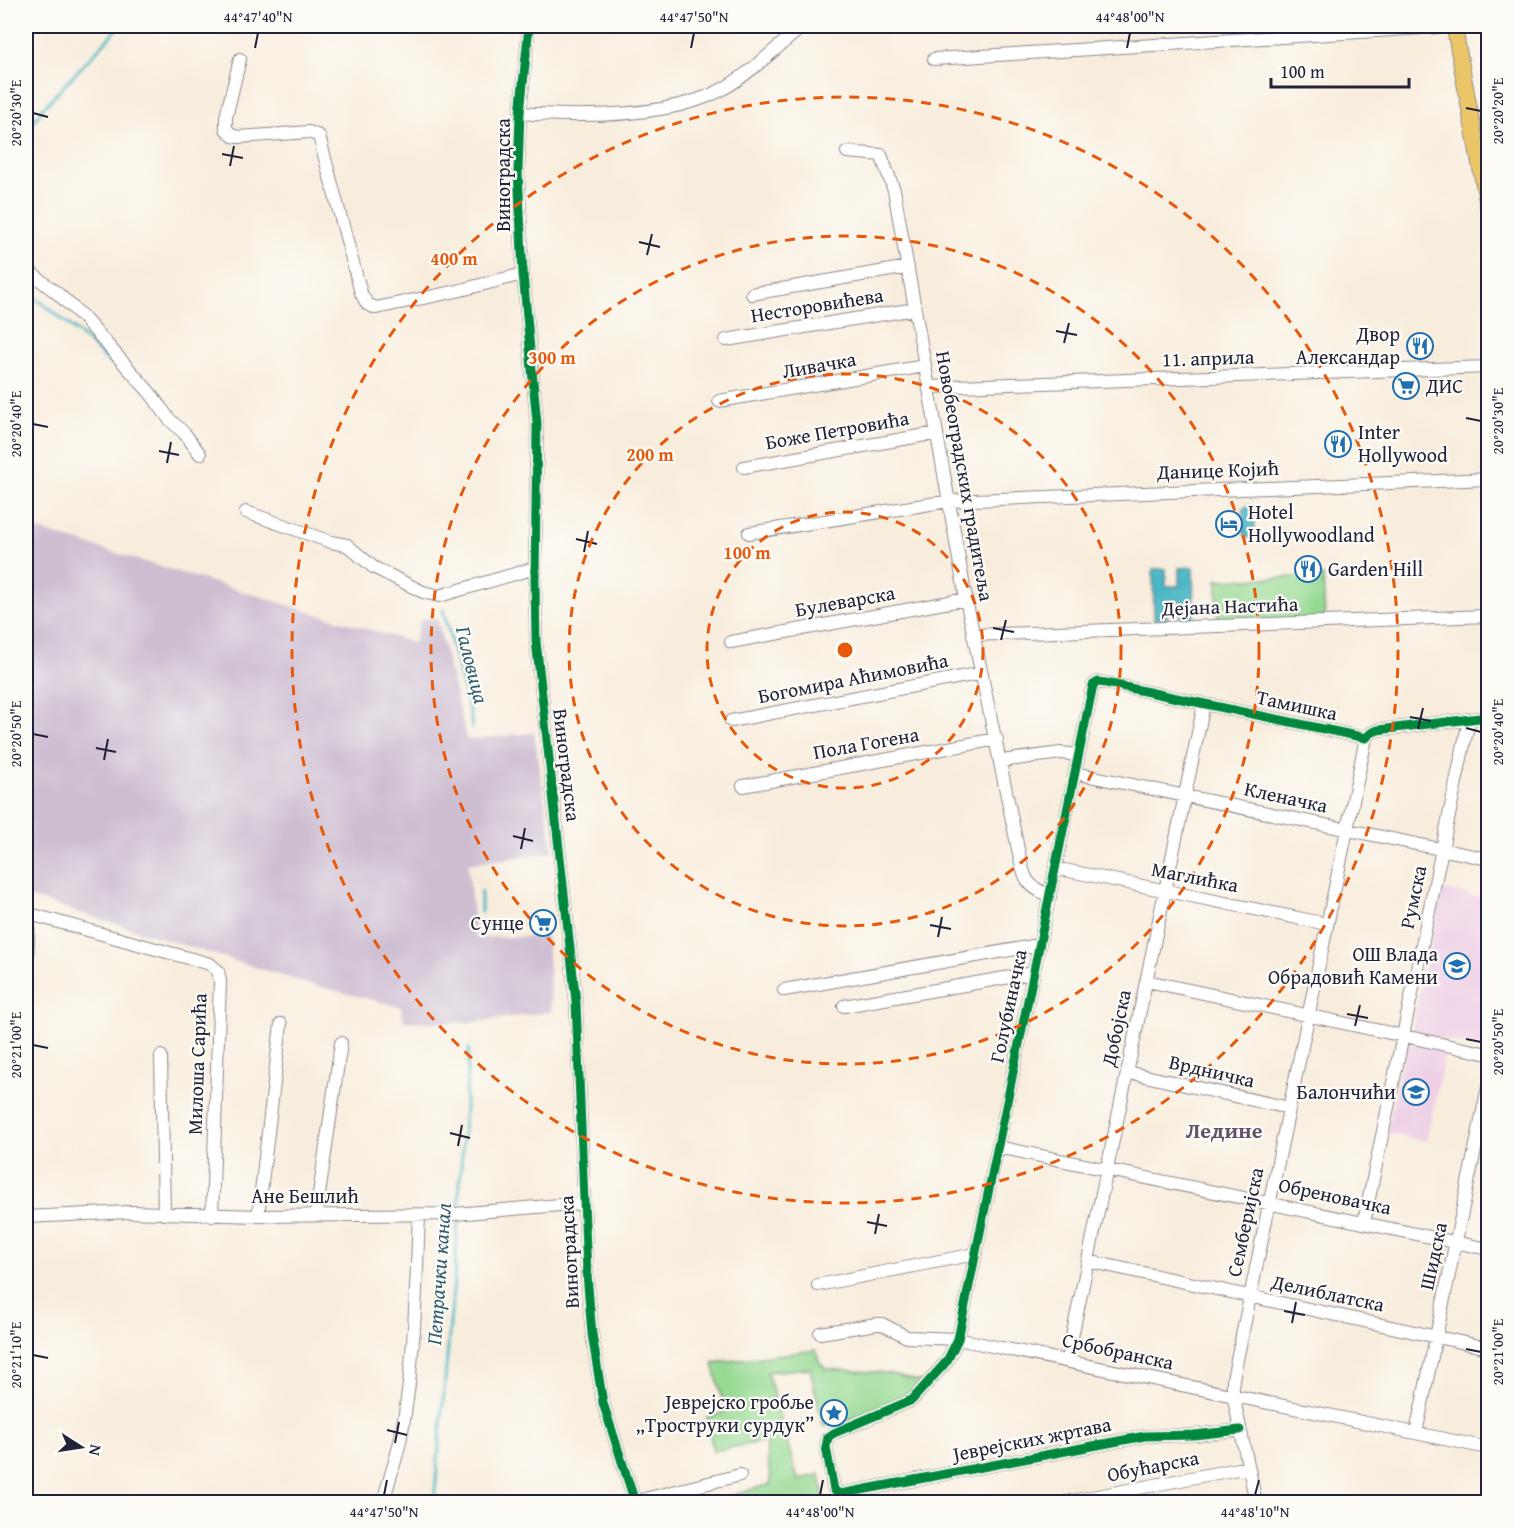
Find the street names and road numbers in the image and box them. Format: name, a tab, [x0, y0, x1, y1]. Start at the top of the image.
street label: Виноградска	[488, 118, 517, 232]
street label: Несторовићева	[749, 280, 886, 329]
street label: 11. априла	[1161, 341, 1255, 374]
street label: Ливачка	[780, 344, 859, 385]
street label: Новобеоградских градитеља	[929, 349, 1002, 604]
street label: Боже Петровића	[763, 403, 911, 456]
street label: Данице Којић	[1156, 453, 1279, 486]
street label: Булеварска	[793, 577, 898, 624]
street label: Дејана Настића	[1160, 589, 1299, 622]
street label: Богомира Аћимовића	[755, 645, 951, 710]
street label: Тамишка	[1254, 682, 1341, 727]
street label: Виноградска	[546, 707, 589, 824]
street label: Пола Гогена	[811, 719, 922, 766]
street label: Кленачка	[1242, 774, 1331, 820]
street label: Маглићка	[1149, 854, 1241, 899]
street label: Румска	[1392, 862, 1433, 931]
street label: Голубиначка	[981, 946, 1034, 1065]
street label: Добојска	[1093, 986, 1138, 1070]
street label: Милоша Сарића	[180, 992, 213, 1135]
street label: Врдничка	[1166, 1047, 1258, 1095]
street label: Семберијска	[1219, 1164, 1270, 1279]
street label: Обреновачка	[1276, 1169, 1395, 1222]
street label: Ане Бешлић	[251, 1181, 359, 1210]
street label: Виноградска	[551, 1194, 586, 1309]
street label: Шидска	[1411, 1219, 1454, 1292]
street label: Делиблатска	[1268, 1266, 1388, 1319]
street label: Србобранска	[1060, 1325, 1177, 1377]
street label: Јеврејских жртава	[947, 1409, 1114, 1469]
street label: Обућарска	[1105, 1442, 1202, 1489]

